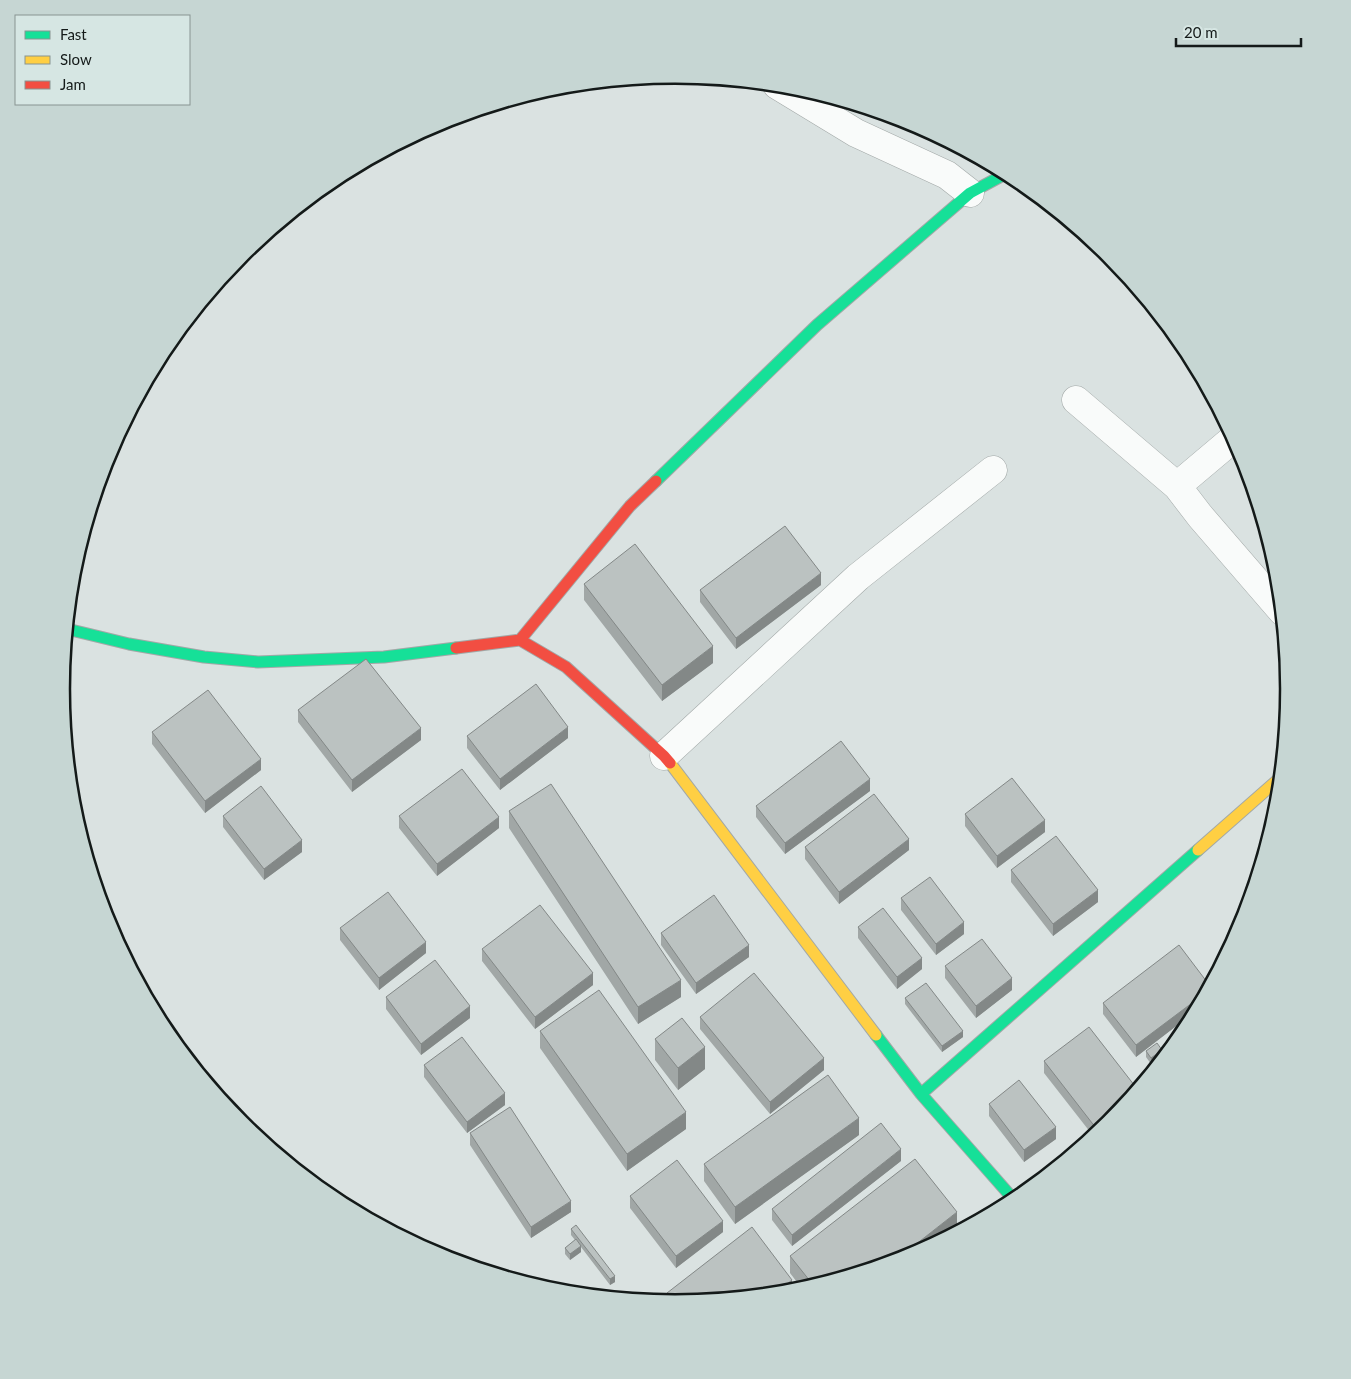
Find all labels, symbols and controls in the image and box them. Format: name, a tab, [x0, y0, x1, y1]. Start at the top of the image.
legend	[15, 15, 190, 105]
scale bar	[1176, 15, 1301, 47]
text: 20 m	[1184, 23, 1218, 41]
text: Fast	[60, 25, 87, 43]
text: Slow	[60, 50, 92, 68]
text: Jam	[60, 75, 86, 93]

